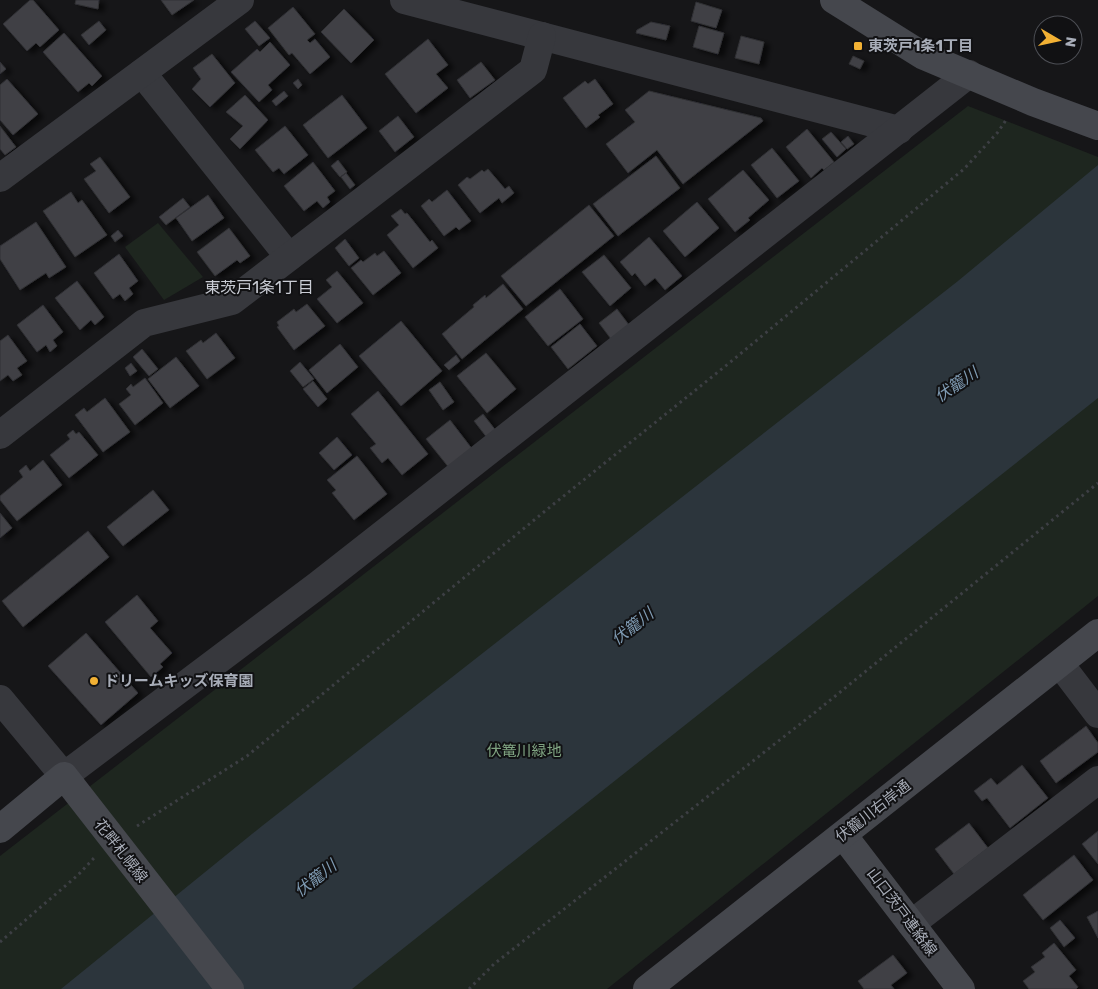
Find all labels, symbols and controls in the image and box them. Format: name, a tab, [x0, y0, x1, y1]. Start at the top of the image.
north arrow	[1033, 15, 1083, 65]
text: N	[1061, 36, 1080, 48]
place label: 東茨戸1条1丁目	[868, 37, 973, 55]
marker: 東茨戸1条1丁目	[852, 40, 864, 52]
district label: 東茨戸1条1丁目	[204, 278, 314, 297]
water label: 伏籠川	[931, 362, 983, 406]
water label: 伏籠川	[608, 603, 659, 649]
place label: ドリームキッズ保育園	[104, 672, 254, 690]
marker: ドリームキッズ保育園	[88, 675, 100, 687]
park label: 伏篭川緑地	[486, 742, 562, 760]
street label: 伏籠川右岸通	[832, 776, 914, 846]
street label: 花畔札幌線	[91, 816, 151, 886]
water label: 伏籠川	[291, 855, 342, 901]
street label: 山口茨戸連絡線	[863, 865, 941, 959]

